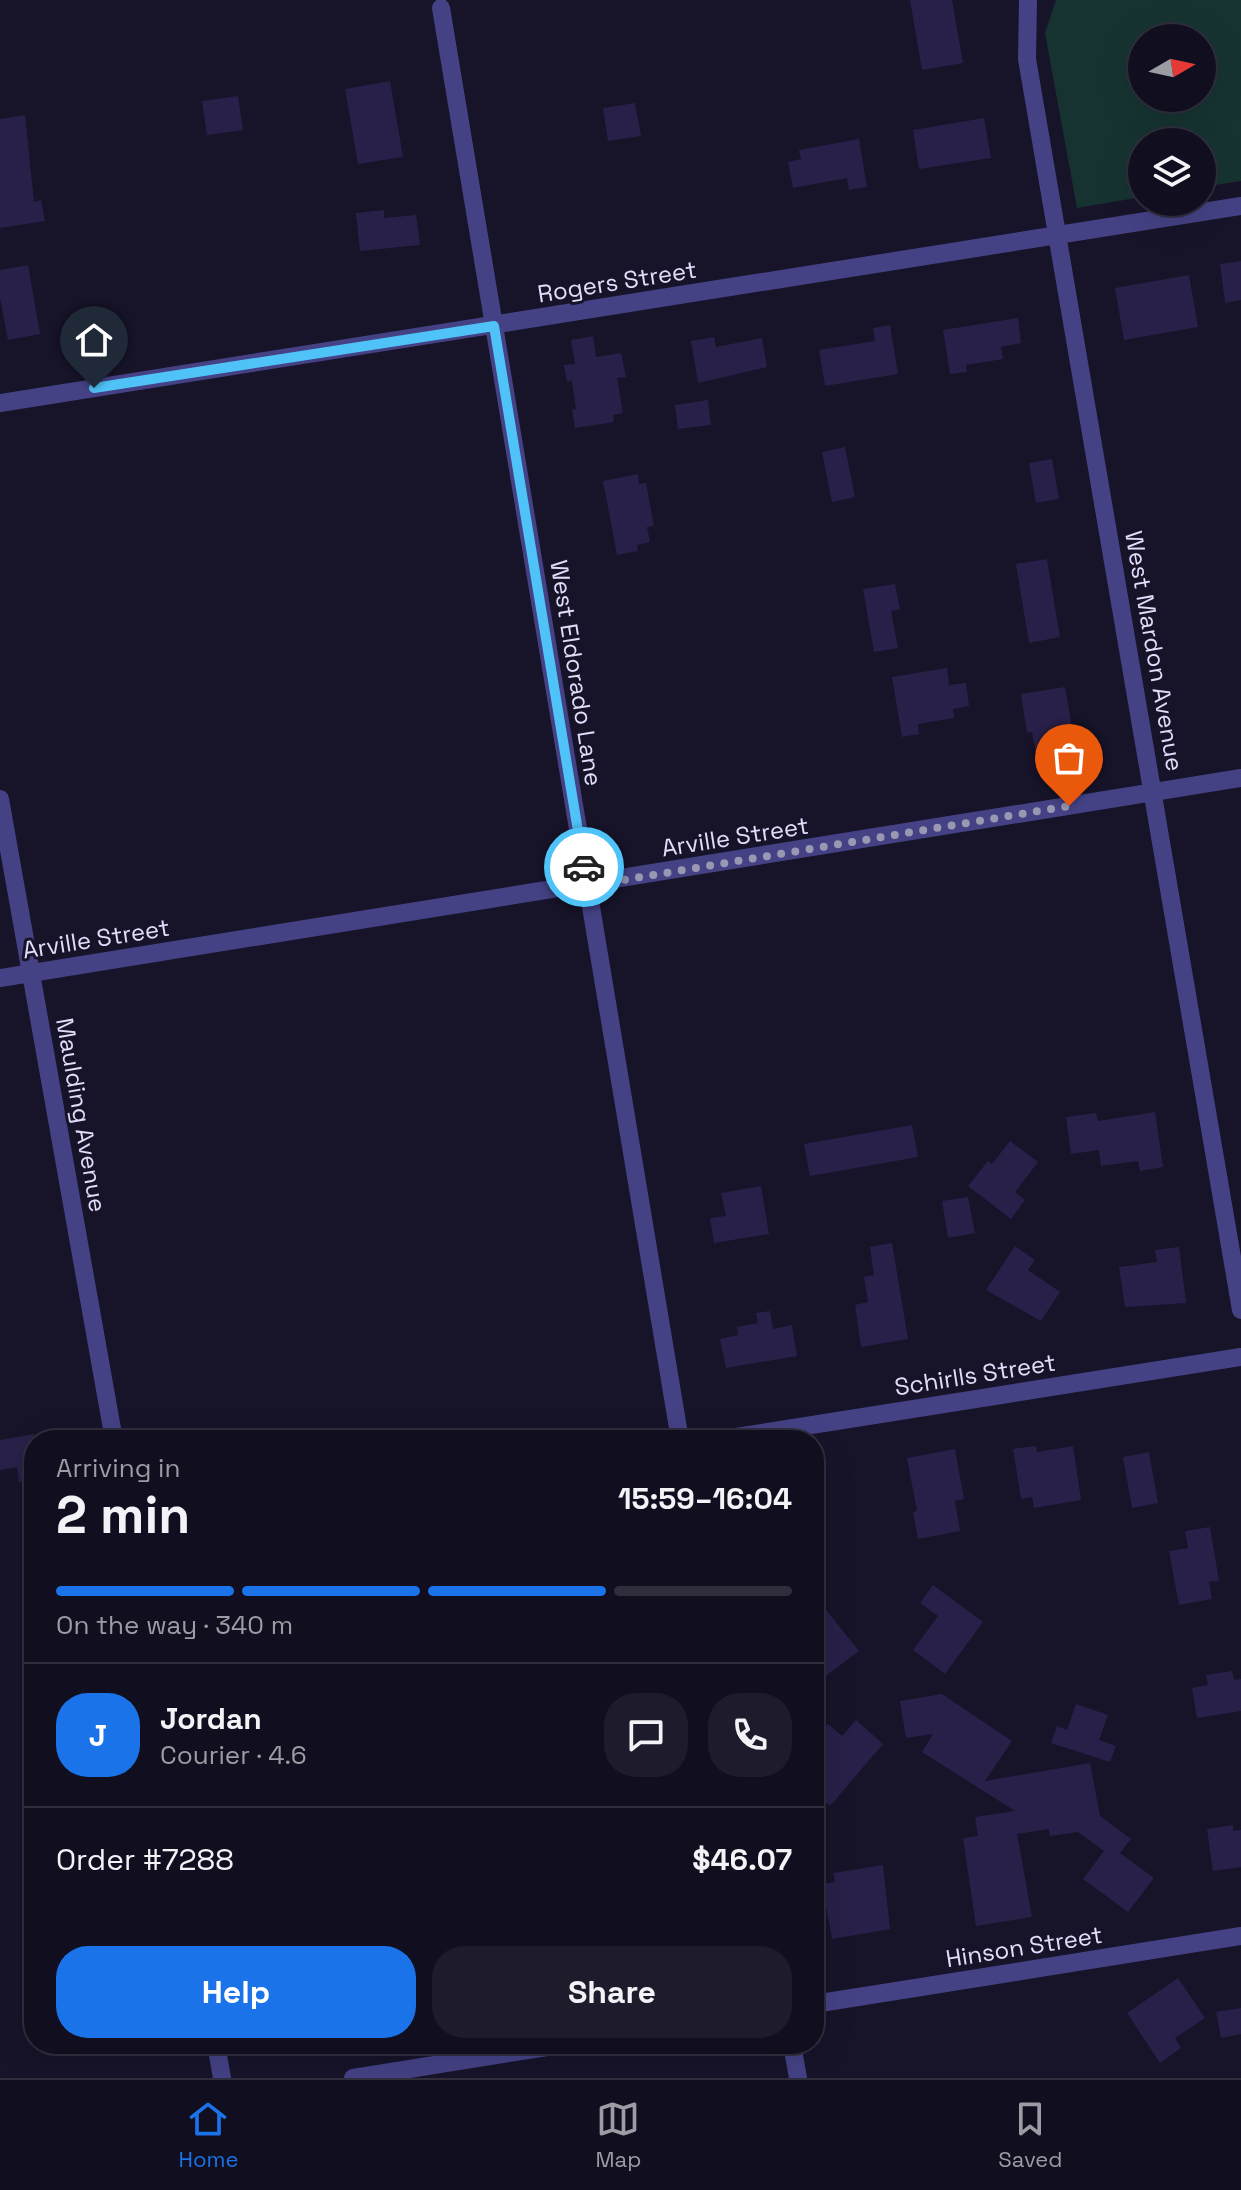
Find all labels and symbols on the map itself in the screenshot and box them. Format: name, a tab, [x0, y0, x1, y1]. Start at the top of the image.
north arrow	[1128, 24, 1216, 112]
street label: Rogers Street	[535, 254, 699, 309]
pin	[60, 306, 128, 388]
street label: West Mardon Avenue	[1118, 528, 1191, 773]
street label: West Eldorado Lane	[543, 558, 610, 788]
pin	[1035, 724, 1103, 806]
street label: Arville Street	[659, 810, 811, 863]
courier	[544, 827, 624, 907]
street label: Arville Street	[20, 912, 172, 965]
street label: Maulding Avenue	[49, 1015, 114, 1215]
street label: Schirlls Street	[892, 1346, 1058, 1403]
street label: Hinson Street	[943, 1919, 1104, 1974]

